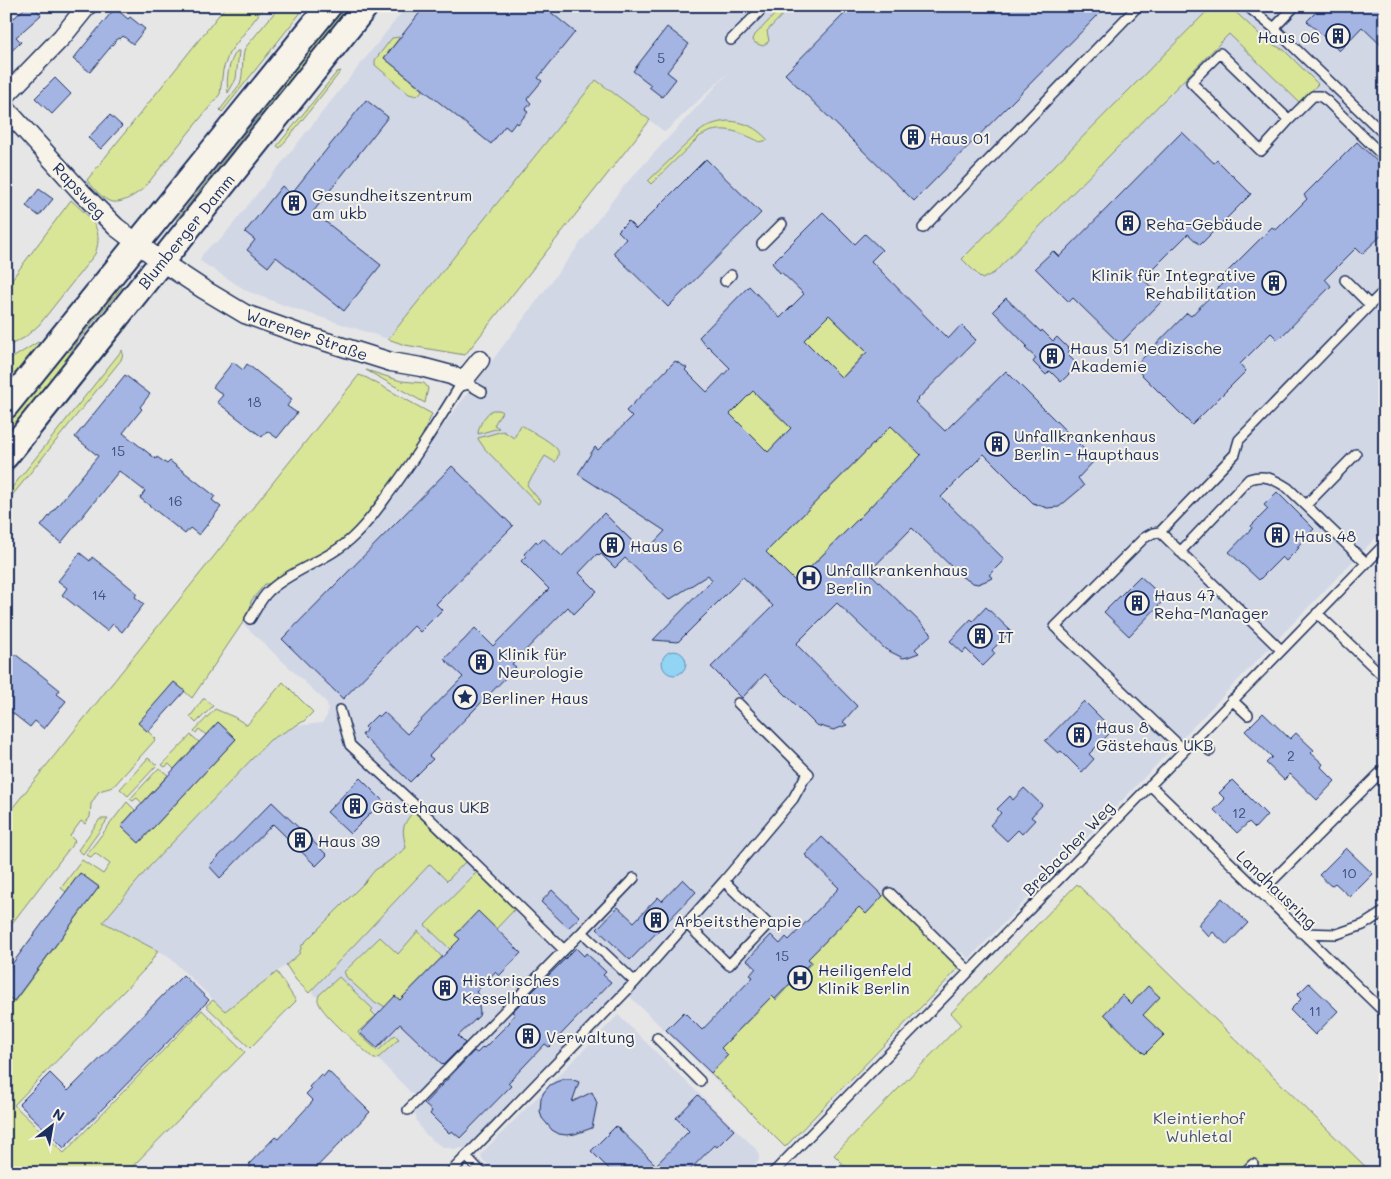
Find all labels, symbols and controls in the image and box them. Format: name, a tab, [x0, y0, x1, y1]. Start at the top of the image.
building icon: Haus 06	[1325, 23, 1351, 49]
place label: Haus 06	[1257, 26, 1320, 47]
house number: 5	[657, 48, 665, 67]
building icon: Haus 01	[900, 124, 926, 150]
place label: Haus 01	[930, 127, 990, 148]
street label: Rapsweg	[49, 157, 111, 223]
street label: Blumberger Damm	[133, 169, 239, 293]
place label: Gesundheitszentrum am ukb	[312, 184, 472, 223]
building icon: Gesundheitszentrum am ukb	[281, 190, 307, 216]
building icon: Reha-Gebäude	[1115, 210, 1141, 236]
place label: Reha-Gebäude	[1146, 213, 1263, 234]
place label: Klinik für Integrative Rehabilitation	[1091, 264, 1256, 303]
building icon: Klinik für Integrative Rehabilitation	[1261, 270, 1287, 296]
street label: Warener Straße	[243, 303, 371, 365]
place label: Haus 51 Medizische Akademie	[1070, 337, 1222, 376]
building icon: Haus 51 Medizische Akademie	[1039, 343, 1065, 369]
house number: 18	[247, 392, 261, 411]
place label: Unfallkrankenhaus Berlin - Haupthaus	[1014, 425, 1159, 464]
building icon: Unfallkrankenhaus Berlin - Haupthaus	[984, 431, 1010, 457]
house number: 15	[111, 441, 125, 460]
house number: 16	[168, 491, 182, 510]
building icon: Haus 48	[1264, 522, 1290, 548]
place label: Haus 48	[1294, 525, 1356, 546]
building icon: Haus 6	[599, 532, 625, 558]
place label: Haus 6	[630, 535, 683, 556]
place label: Unfallkrankenhaus Berlin	[826, 559, 968, 598]
hospital icon: Unfallkrankenhaus Berlin	[796, 565, 822, 591]
place label: Haus 47 Reha-Manager	[1154, 584, 1269, 623]
house number: 14	[92, 585, 107, 604]
building icon: Haus 47 Reha-Manager	[1124, 590, 1150, 616]
building icon: IT	[967, 623, 993, 649]
place label: IT	[998, 626, 1014, 647]
place label: Klinik für Neurologie	[498, 643, 584, 682]
building icon: Klinik für Neurologie	[468, 649, 494, 675]
place icon: Berliner Haus	[452, 684, 478, 710]
place label: Berliner Haus	[482, 687, 589, 708]
place label: Haus 8 Gästehaus UKB	[1096, 716, 1214, 755]
building icon: Haus 8 Gästehaus UKB	[1066, 722, 1092, 748]
house number: 2	[1287, 746, 1295, 765]
building icon: Gästehaus UKB	[342, 793, 368, 819]
place label: Gästehaus UKB	[372, 796, 490, 817]
street label: Brebacher Weg	[1018, 797, 1118, 899]
house number: 12	[1232, 803, 1246, 822]
building icon: Haus 39	[287, 827, 313, 853]
place label: Haus 39	[318, 830, 380, 851]
street label: Landhausring	[1232, 845, 1322, 933]
house number: 10	[1342, 863, 1357, 882]
building icon: Arbeitstherapie	[643, 907, 669, 933]
place label: Arbeitstherapie	[674, 910, 802, 931]
house number: 15	[775, 946, 789, 965]
place label: Heiligenfeld Klinik Berlin	[818, 959, 911, 998]
hospital icon: Heiligenfeld Klinik Berlin	[787, 965, 813, 991]
place label: Historisches Kesselhaus	[462, 969, 559, 1008]
building icon: Historisches Kesselhaus	[432, 975, 458, 1001]
house number: 11	[1309, 1001, 1321, 1020]
building icon: Verwaltung	[515, 1023, 541, 1049]
place label: Verwaltung	[546, 1026, 635, 1047]
north arrow	[28, 1102, 78, 1152]
text: N	[49, 1104, 68, 1125]
park label: Kleintierhof Wuhletal	[1153, 1107, 1246, 1146]

